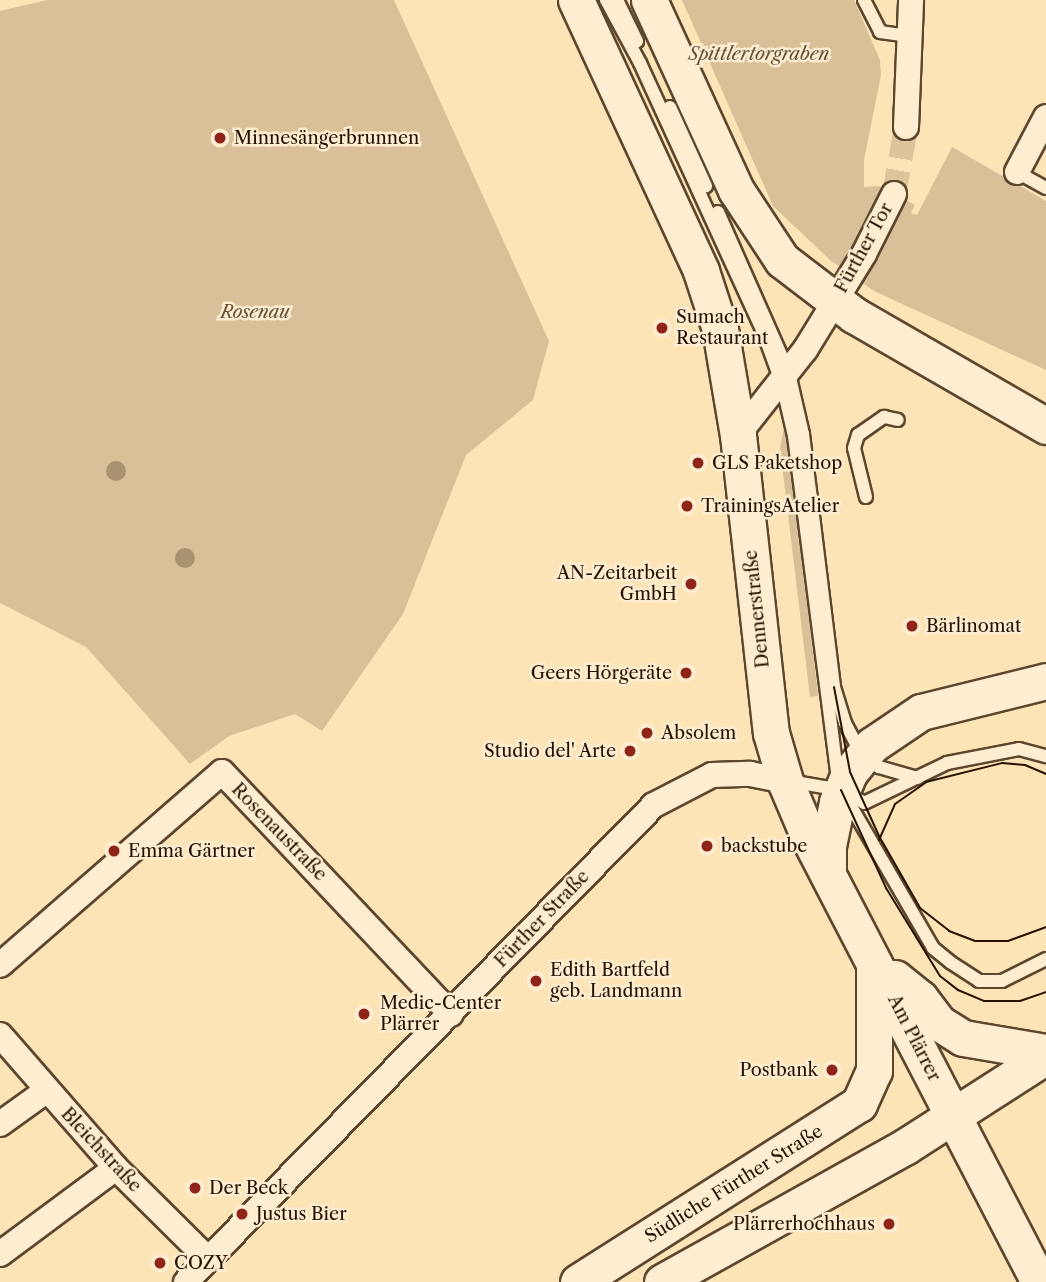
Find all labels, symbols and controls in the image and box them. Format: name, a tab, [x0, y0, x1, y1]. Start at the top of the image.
park label: Spittlertorgraben	[689, 43, 829, 65]
place label: Minnesängerbrunnen	[234, 127, 419, 149]
marker: Minnesängerbrunnen	[212, 130, 228, 146]
street label: Fürther Tor	[830, 199, 898, 297]
park label: Rosenau	[221, 301, 289, 323]
place label: Sumach Restaurant	[676, 307, 768, 350]
marker: Sumach Restaurant	[654, 320, 670, 336]
place label: GLS Paketshop	[712, 452, 842, 474]
marker: GLS Paketshop	[690, 455, 706, 471]
place label: TrainingsAtelier	[701, 495, 839, 517]
marker: TrainingsAtelier	[679, 498, 695, 514]
street label: Dennerstraße	[740, 549, 774, 669]
place label: AN-Zeitarbeit GmbH	[557, 563, 677, 606]
marker: AN-Zeitarbeit GmbH	[683, 576, 699, 592]
place label: Bärlinomat	[926, 615, 1021, 637]
marker: Bärlinomat	[904, 618, 920, 634]
place label: Geers Hörgeräte	[531, 662, 672, 684]
marker: Geers Hörgeräte	[678, 665, 694, 681]
place label: Absolem	[661, 722, 736, 744]
marker: Absolem	[639, 725, 655, 741]
place label: Studio del' Arte	[483, 740, 616, 762]
marker: Studio del' Arte	[622, 743, 638, 759]
street label: Rosenaustraße	[227, 779, 331, 885]
place label: backstube	[721, 835, 807, 857]
marker: backstube	[699, 838, 715, 854]
place label: Emma Gärtner	[128, 840, 255, 862]
marker: Emma Gärtner	[106, 843, 122, 859]
street label: Fürther Straße	[490, 866, 594, 972]
place label: Edith Bartfeld geb. Landmann	[550, 960, 682, 1002]
marker: Edith Bartfeld geb. Landmann	[528, 973, 544, 989]
street label: Am Plärrer	[883, 991, 945, 1085]
place label: Medic-Center Plärrer	[380, 993, 501, 1036]
marker: Medic-Center Plärrer	[354, 1004, 374, 1024]
place label: Postbank	[739, 1059, 818, 1081]
marker: Postbank	[824, 1062, 840, 1078]
street label: Bleichstraße	[56, 1103, 146, 1197]
street label: Südliche Fürther Straße	[641, 1120, 827, 1248]
place label: Der Beck	[209, 1177, 289, 1199]
marker: Der Beck	[187, 1180, 203, 1196]
place label: Justus Bier	[256, 1203, 347, 1225]
marker: Justus Bier	[234, 1206, 250, 1222]
place label: Plärrerhochhaus	[733, 1213, 875, 1235]
marker: Plärrerhochhaus	[881, 1216, 897, 1232]
place label: COZY	[174, 1252, 228, 1274]
marker: COZY	[152, 1255, 168, 1271]

